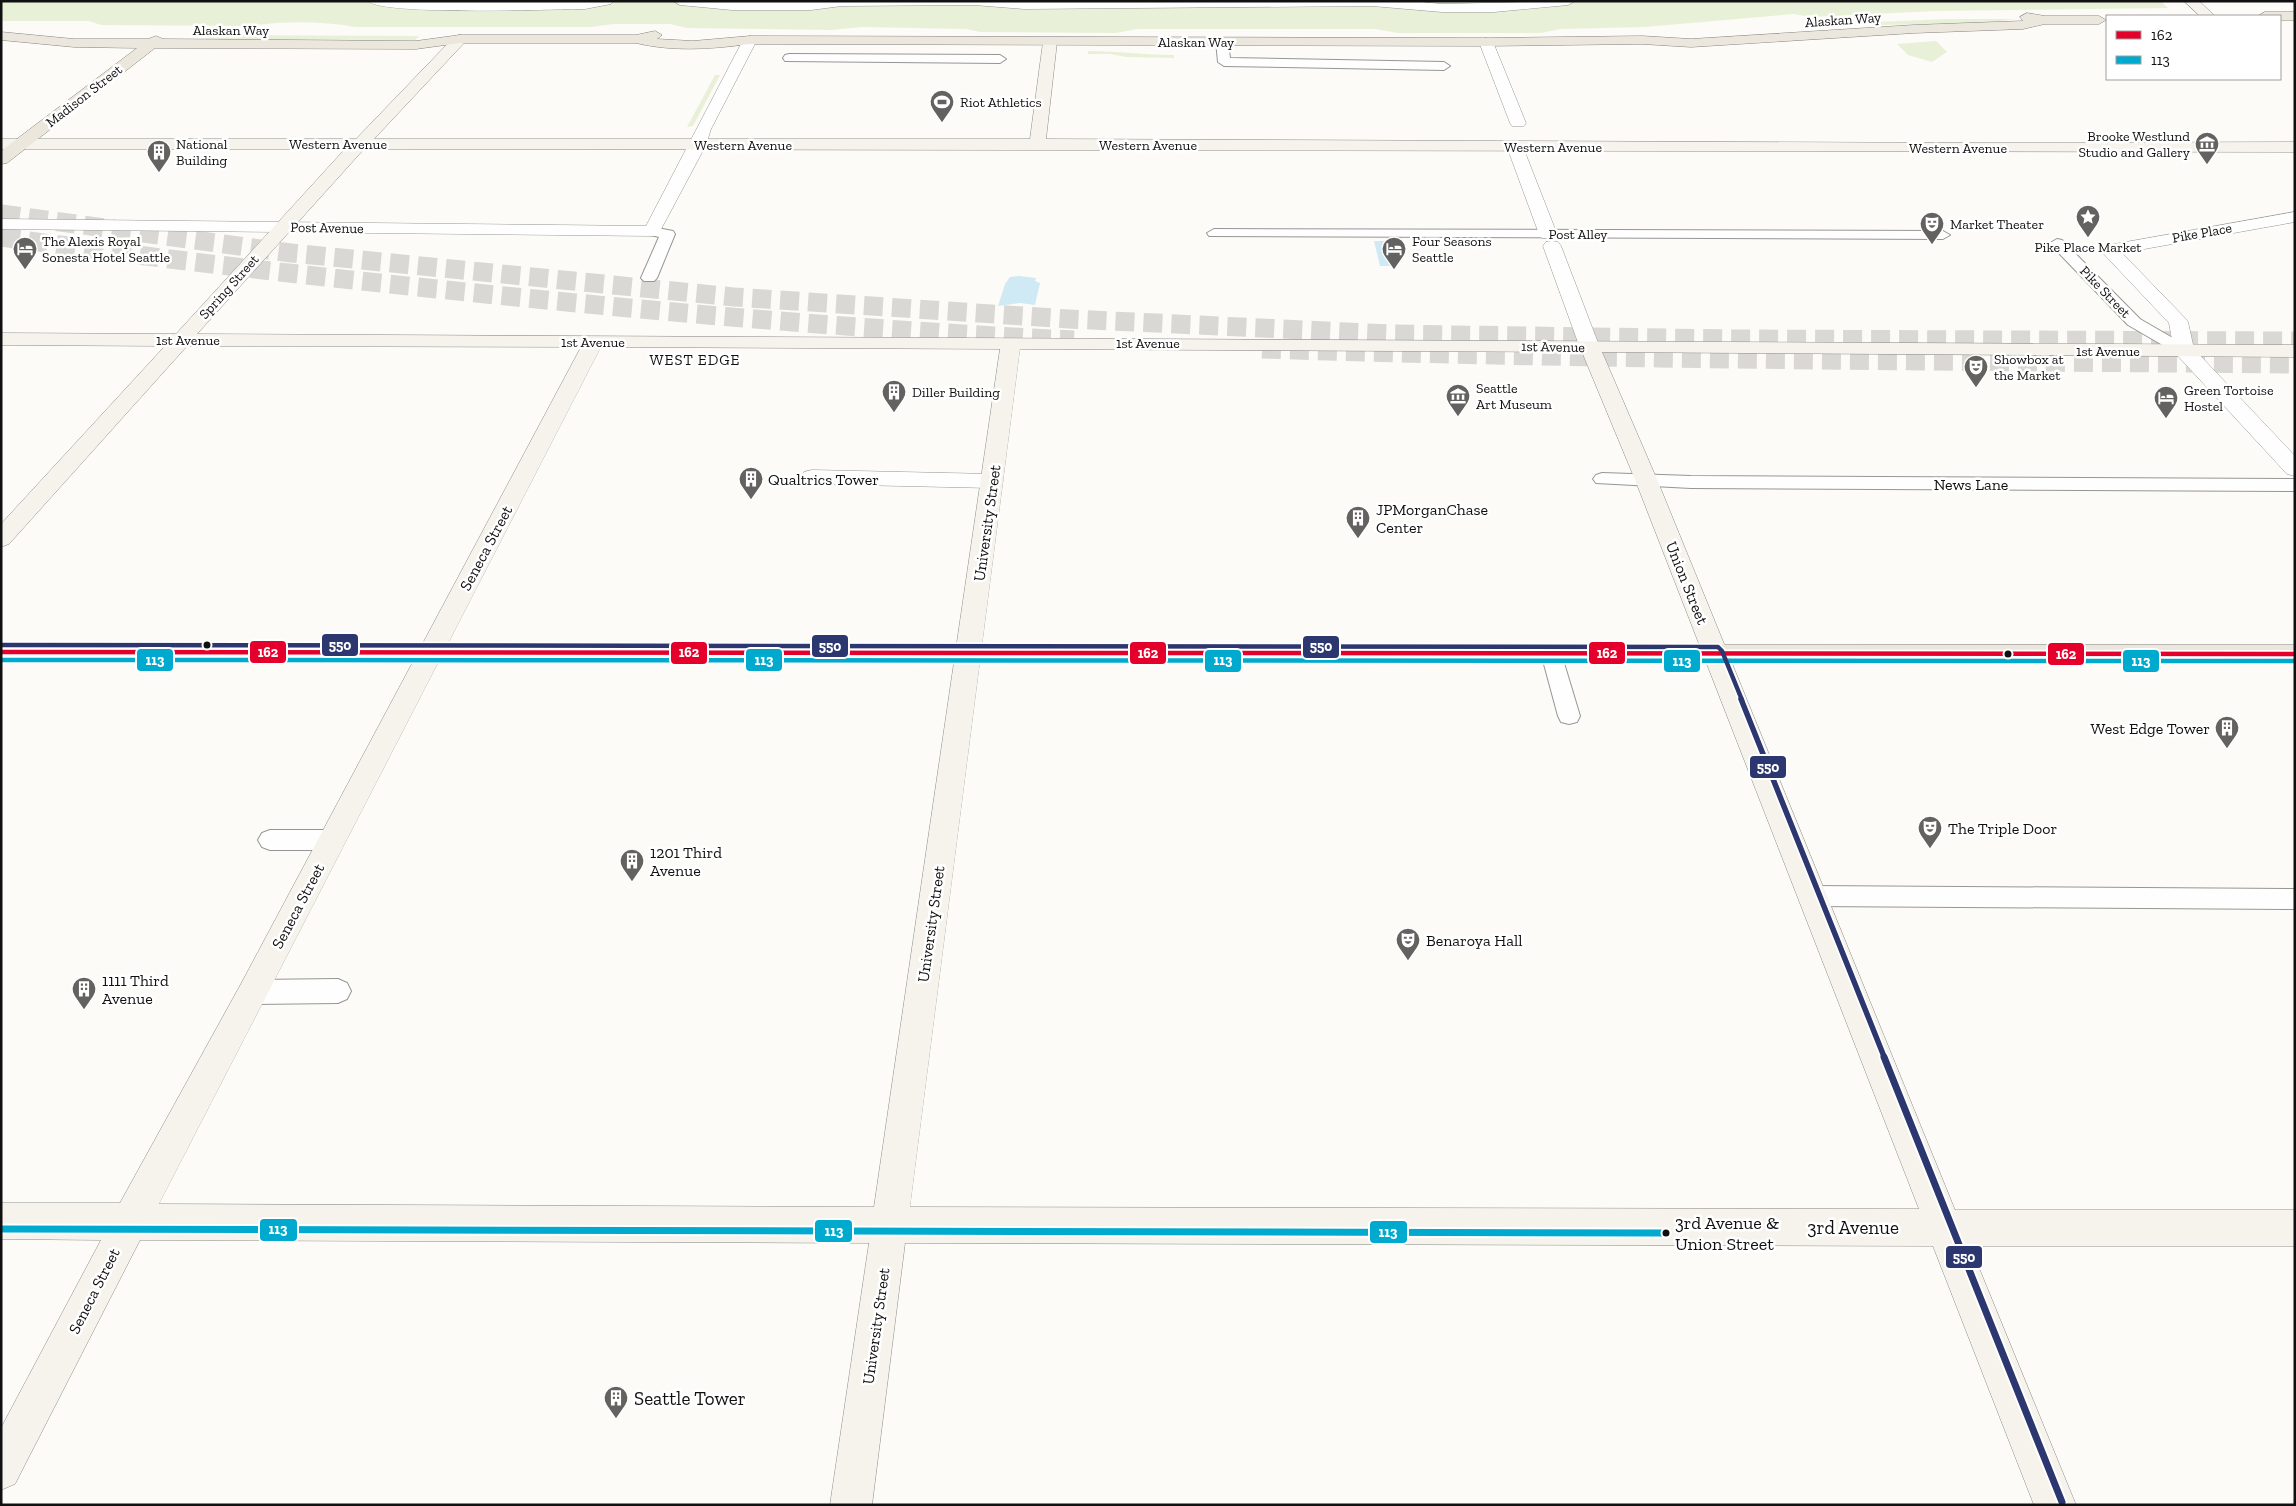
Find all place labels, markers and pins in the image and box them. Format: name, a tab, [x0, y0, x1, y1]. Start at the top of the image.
sports icon: Riot Athletics	[929, 89, 955, 123]
place label: Riot Athletics	[960, 94, 1042, 111]
place label: Brooke Westlund Studio and Gallery	[2078, 128, 2191, 161]
museum icon: Brooke Westlund Studio and Gallery	[2194, 131, 2220, 165]
place label: National Building	[176, 136, 228, 169]
building icon: National Building	[146, 139, 172, 173]
place icon: Pike Place Market	[2075, 204, 2101, 238]
theatre icon: Market Theater	[1919, 211, 1945, 245]
place label: Market Theater	[1950, 216, 2044, 233]
place label: The Alexis Royal Sonesta Hotel Seattle	[42, 233, 171, 266]
place label: Four Seasons Seattle	[1412, 233, 1492, 266]
hotel icon: The Alexis Royal Sonesta Hotel Seattle	[12, 236, 38, 270]
hotel icon: Four Seasons Seattle	[1381, 236, 1407, 270]
place label: Pike Place Market	[2034, 239, 2142, 256]
place label: Showbox at the Market	[1994, 351, 2065, 384]
theatre icon: Showbox at the Market	[1963, 354, 1989, 388]
building icon: Diller Building	[881, 379, 907, 413]
place label: Seattle Art Museum	[1476, 380, 1552, 413]
place label: Green Tortoise Hostel	[2184, 382, 2274, 415]
museum icon: Seattle Art Museum	[1445, 383, 1471, 417]
place label: Diller Building	[912, 384, 1000, 401]
hotel icon: Green Tortoise Hostel	[2153, 385, 2179, 419]
building icon: Qualtrics Tower	[738, 466, 764, 500]
place label: Qualtrics Tower	[768, 470, 879, 489]
place label: JPMorganChase Center	[1376, 500, 1488, 537]
building icon: JPMorganChase Center	[1345, 505, 1371, 539]
unlabelled marker	[202, 640, 212, 650]
unlabelled marker	[2003, 649, 2013, 659]
building icon: West Edge Tower	[2214, 715, 2240, 749]
place label: West Edge Tower	[2091, 719, 2210, 738]
theatre icon: The Triple Door	[1917, 815, 1943, 849]
place label: The Triple Door	[1948, 819, 2058, 838]
place label: 1201 Third Avenue	[650, 843, 722, 880]
building icon: 1201 Third Avenue	[619, 848, 645, 882]
theatre icon: Benaroya Hall	[1395, 927, 1421, 961]
place label: Benaroya Hall	[1426, 931, 1522, 950]
place label: 1111 Third Avenue	[102, 971, 169, 1008]
building icon: 1111 Third Avenue	[71, 976, 97, 1010]
place label: 3rd Avenue & Union Street	[1675, 1212, 1779, 1255]
marker: 3rd Avenue & Union Street	[1661, 1228, 1671, 1238]
building icon: Seattle Tower	[603, 1385, 629, 1419]
place label: Seattle Tower	[634, 1387, 746, 1410]

